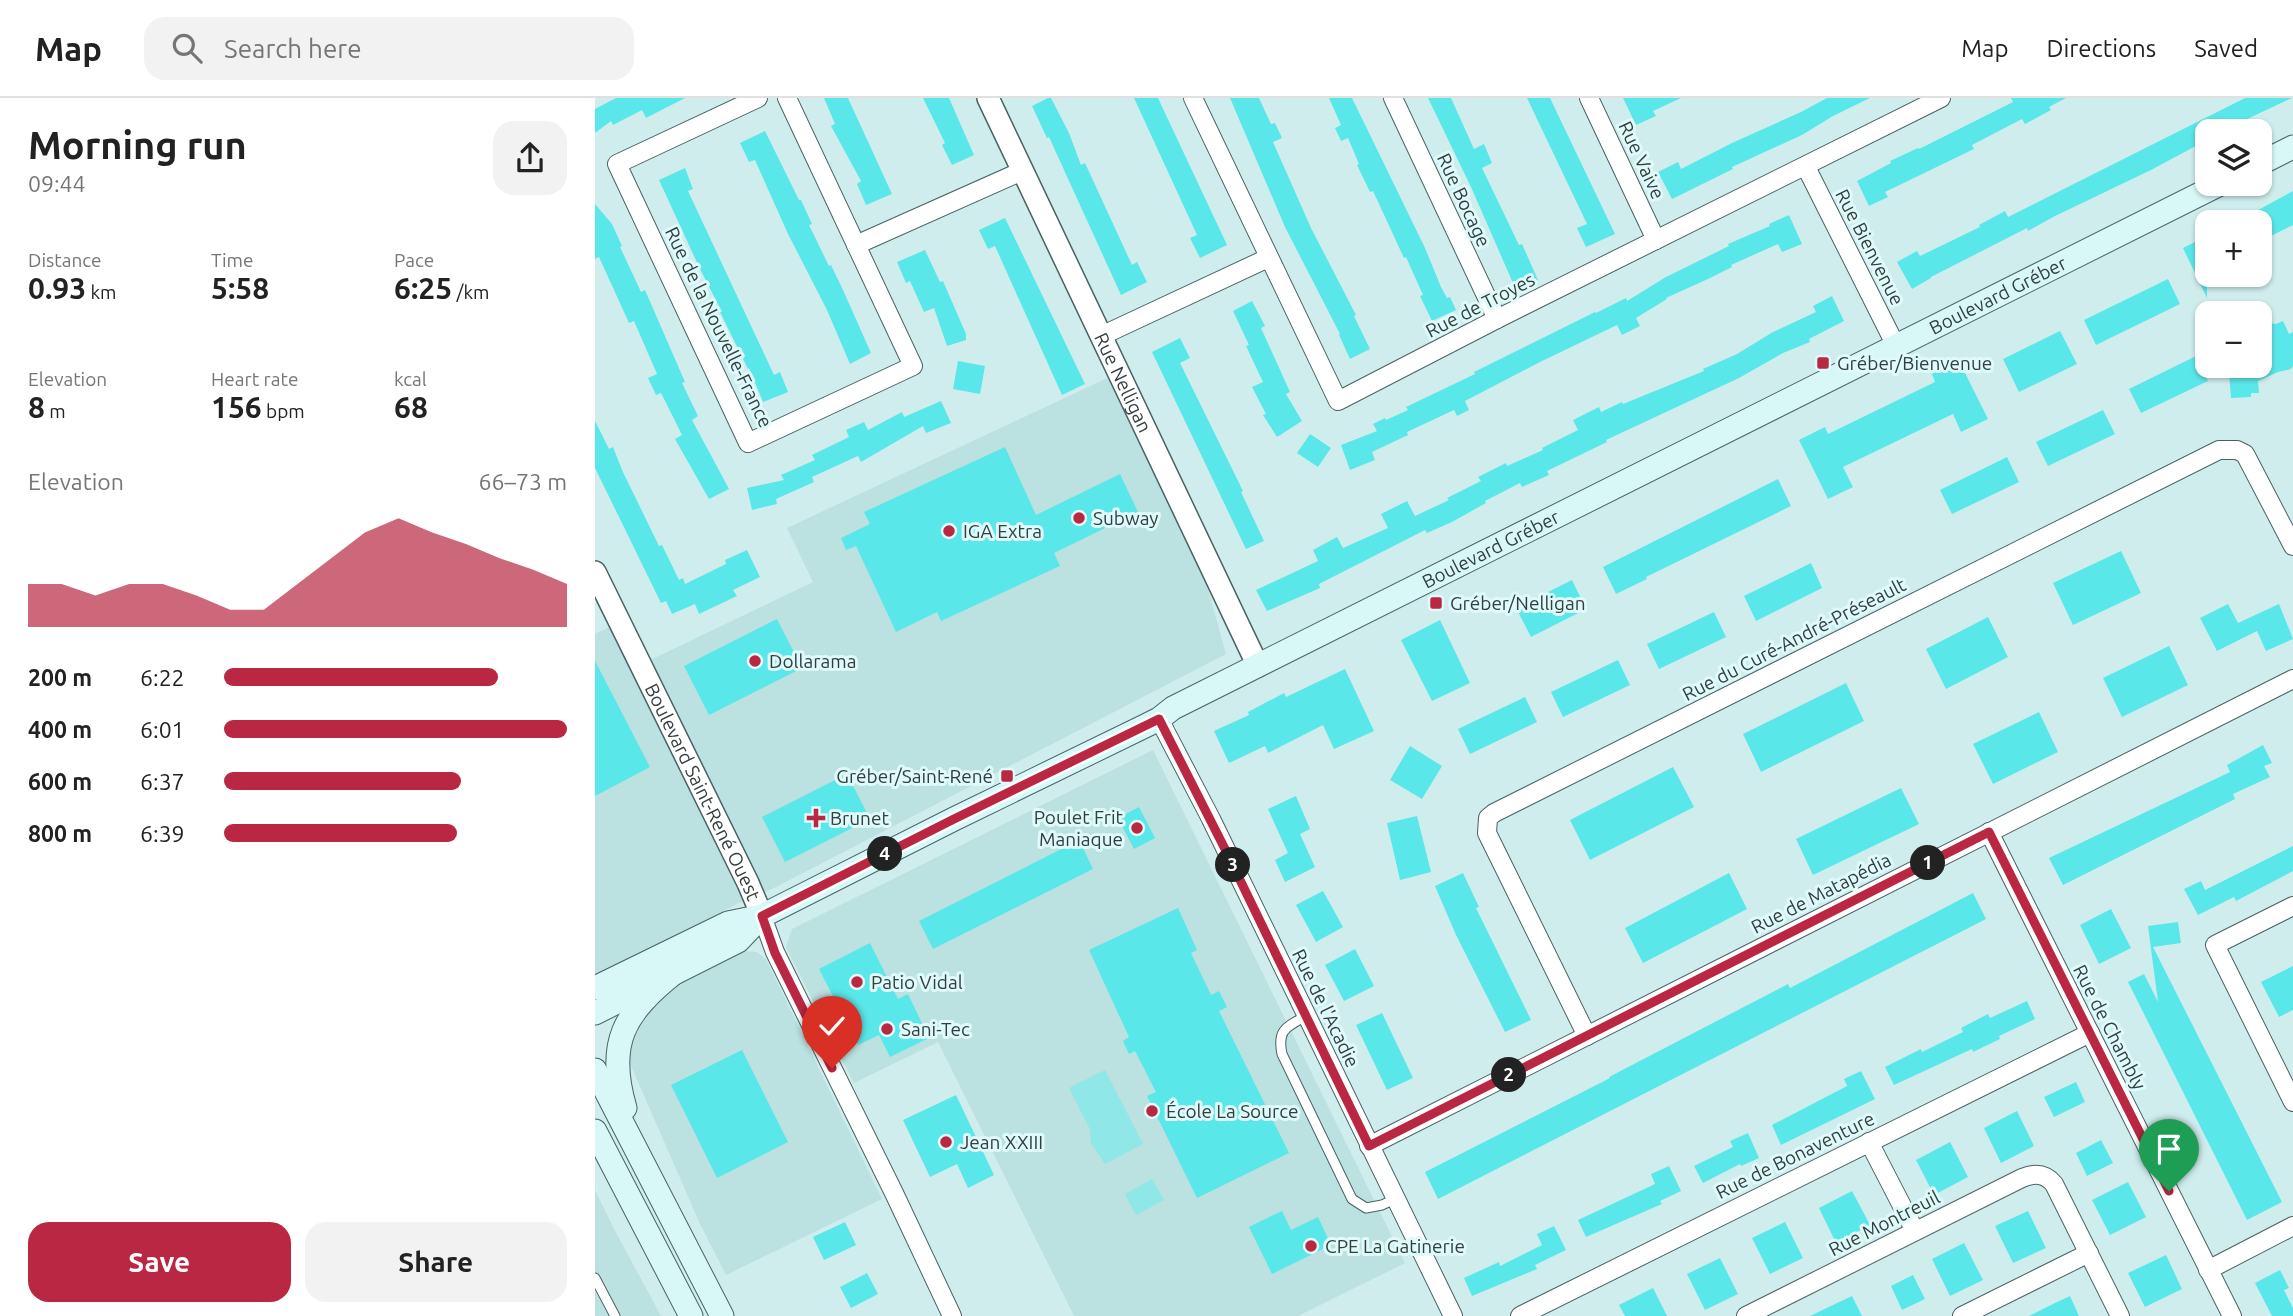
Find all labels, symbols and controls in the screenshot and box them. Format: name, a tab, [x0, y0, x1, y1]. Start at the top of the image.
search box	[144, 17, 634, 80]
icon: search	[168, 29, 206, 67]
text: Map	[35, 30, 102, 67]
text: Search here	[224, 34, 362, 63]
text: Map	[1961, 35, 2008, 62]
text: Directions	[2046, 35, 2156, 62]
text: Saved	[2194, 35, 2258, 62]
street label: Rue Vaive	[1614, 118, 1670, 202]
map controls	[2195, 119, 2272, 378]
button: layers	[2195, 119, 2272, 196]
button: share	[493, 121, 567, 195]
text: Morning run	[28, 124, 247, 166]
street label: Rue Bocage	[1433, 150, 1495, 250]
text: 09:44	[28, 171, 86, 196]
street label: Rue Bienvenue	[1831, 185, 1909, 309]
button: +	[2195, 210, 2272, 287]
street label: Rue de la Nouvelle-France	[661, 223, 777, 431]
text: Distance	[28, 249, 102, 271]
text: Time	[211, 249, 253, 271]
text: Pace	[394, 249, 434, 271]
street label: Boulevard Gréber	[1926, 252, 2070, 339]
street label: Rue de Troyes	[1422, 268, 1538, 342]
text: 0.93	[28, 271, 86, 305]
text: 5:58	[211, 271, 269, 305]
text: 6:25	[394, 271, 452, 305]
text: km	[86, 281, 116, 303]
text: /km	[452, 281, 490, 303]
button: −	[2195, 301, 2272, 378]
street label: Rue Nelligan	[1090, 329, 1156, 436]
place label: Gréber/Bienvenue	[1837, 352, 1992, 374]
marker: Gréber/Bienvenue	[1815, 355, 1831, 371]
text: Elevation	[28, 368, 107, 390]
text: Heart rate	[211, 368, 298, 390]
text: kcal	[394, 368, 427, 390]
text: 8	[28, 390, 45, 424]
text: 156	[211, 390, 262, 424]
text: 68	[394, 390, 428, 424]
text: m	[45, 400, 66, 422]
text: bpm	[262, 400, 305, 422]
text: Elevation	[28, 469, 124, 494]
text: 66–73 m	[479, 469, 567, 494]
street label: Boulevard Gréber	[1419, 506, 1563, 592]
place label: Subway	[1093, 507, 1159, 529]
marker: Subway	[1071, 510, 1087, 526]
place label: IGA Extra	[963, 520, 1042, 542]
marker: IGA Extra	[941, 523, 957, 539]
street label: Rue du Curé-André-Préseault	[1679, 573, 1910, 705]
place label: Gréber/Nelligan	[1450, 592, 1586, 614]
marker: Gréber/Nelligan	[1428, 595, 1444, 611]
place label: Dollarama	[769, 650, 856, 672]
marker: Dollarama	[747, 653, 763, 669]
text: 200 m	[28, 665, 92, 690]
text: 6:22	[140, 665, 185, 690]
street label: Boulevard Saint-René Ouest	[641, 680, 765, 904]
text: 400 m	[28, 717, 92, 742]
text: 6:01	[140, 717, 185, 742]
place label: Gréber/Saint-René	[836, 765, 993, 787]
marker: Gréber/Saint-René	[999, 768, 1015, 784]
text: 600 m	[28, 769, 92, 794]
text: 6:37	[140, 769, 185, 794]
place label: Poulet Frit Maniaque	[1034, 806, 1124, 850]
place label: Brunet	[830, 807, 889, 829]
marker: Brunet	[808, 810, 824, 826]
marker: Poulet Frit Maniaque	[1129, 820, 1145, 836]
text: 800 m	[28, 821, 92, 846]
text: 6:39	[140, 821, 185, 846]
pin: 4	[867, 836, 903, 872]
text: 4	[879, 842, 890, 864]
pin: 1	[1911, 846, 1945, 880]
pin: 3	[1215, 848, 1251, 882]
street label: Rue de Matapédia	[1747, 848, 1895, 938]
text: 1	[1922, 851, 1933, 873]
text: 3	[1227, 853, 1238, 875]
street label: Rue de l'Acadie	[1288, 945, 1364, 1071]
street label: Rue de Chambly	[2069, 961, 2151, 1093]
place label: Patio Vidal	[871, 971, 963, 993]
marker: Patio Vidal	[849, 974, 865, 990]
pin	[802, 996, 862, 1068]
icon: check	[813, 1007, 851, 1045]
place label: Sani-Tec	[901, 1018, 970, 1040]
marker: Sani-Tec	[879, 1021, 895, 1037]
pin: 2	[1492, 1058, 1527, 1093]
text: 2	[1503, 1063, 1514, 1085]
place label: École La Source	[1166, 1100, 1299, 1122]
marker: École La Source	[1144, 1103, 1160, 1119]
street label: Rue de Bonaventure	[1712, 1107, 1878, 1203]
pin	[2139, 1119, 2199, 1191]
icon: arrive	[2150, 1130, 2188, 1168]
place label: Jean XXIII	[960, 1131, 1043, 1153]
marker: Jean XXIII	[938, 1134, 954, 1150]
street label: Rue Montreuil	[1825, 1186, 1943, 1260]
button: Save	[28, 1222, 291, 1302]
button: Share	[305, 1222, 567, 1302]
place label: CPE La Gatinerie	[1325, 1235, 1465, 1257]
marker: CPE La Gatinerie	[1303, 1238, 1319, 1254]

